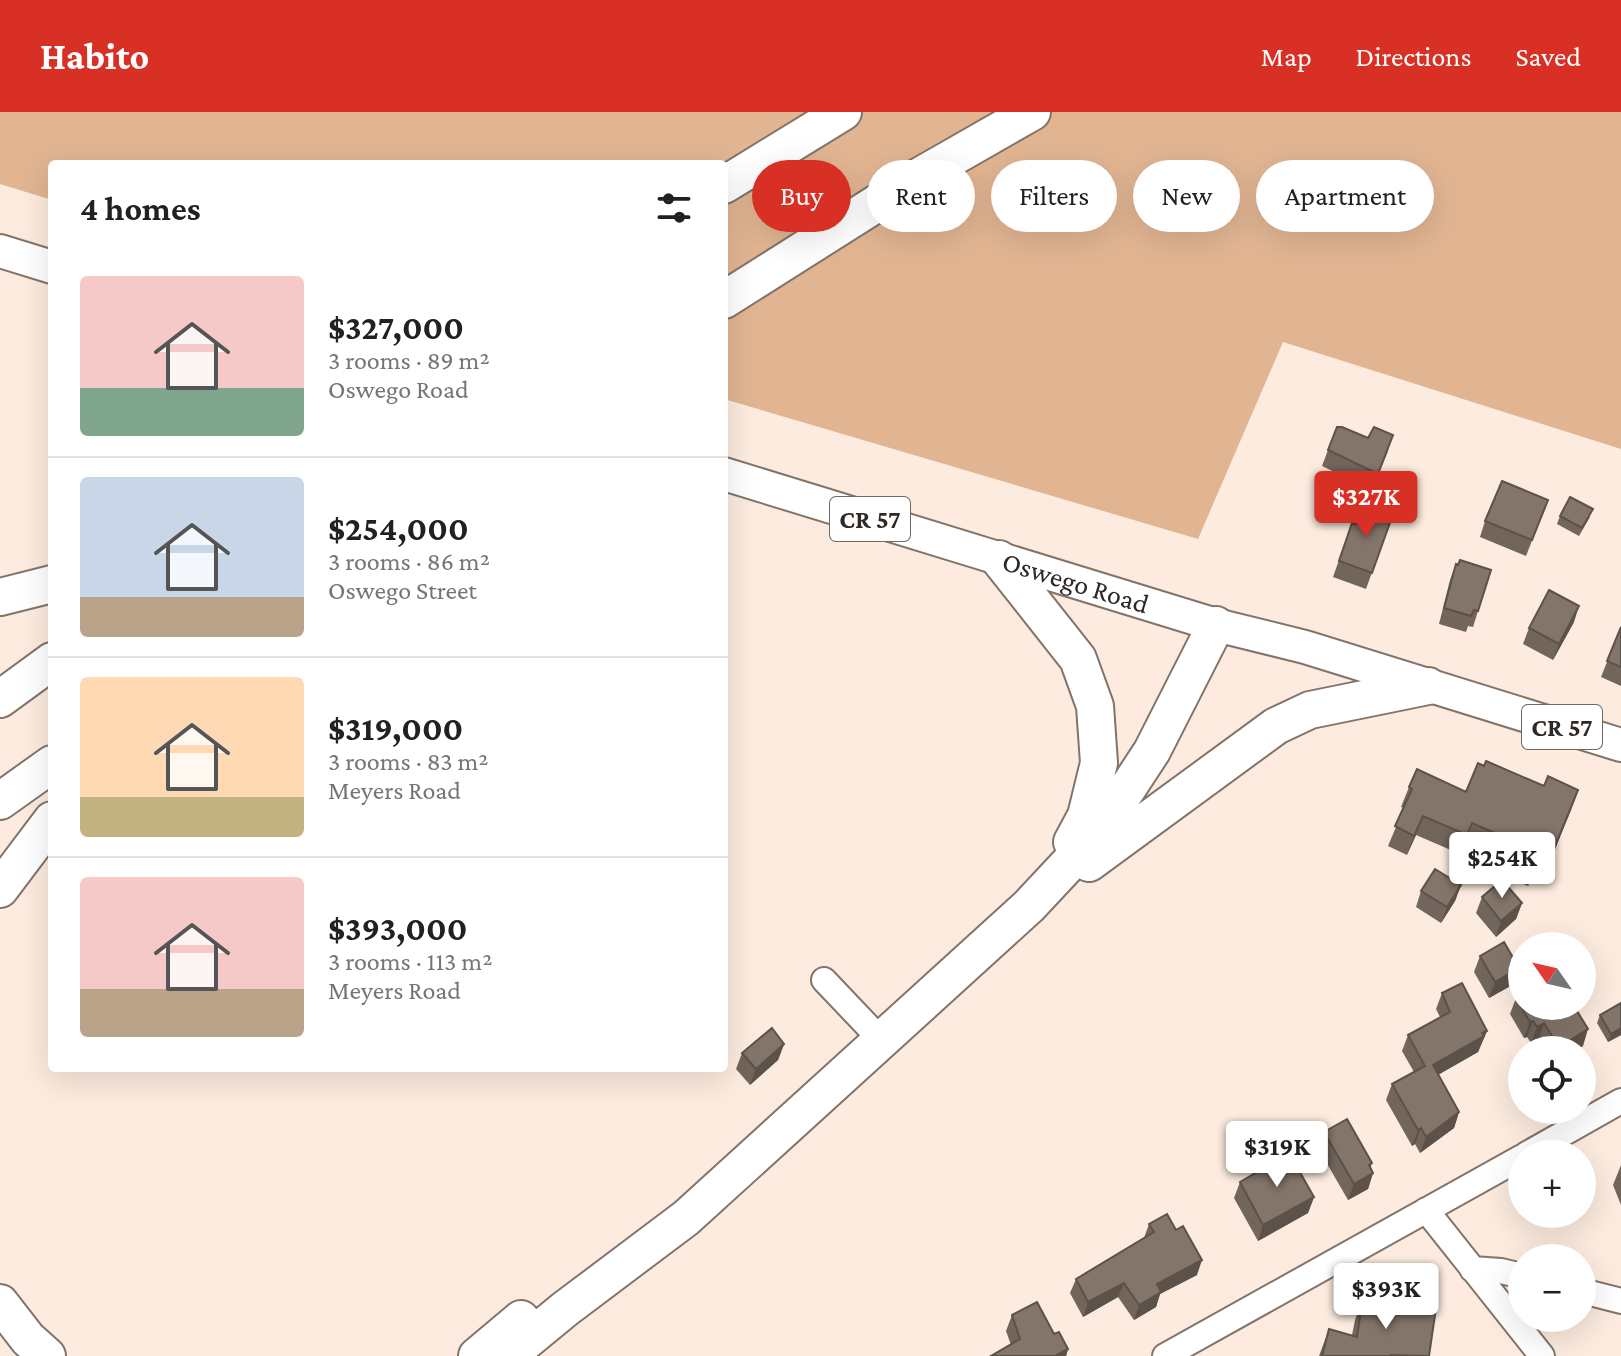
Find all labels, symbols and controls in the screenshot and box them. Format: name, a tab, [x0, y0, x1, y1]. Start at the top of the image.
text: Habito	[40, 35, 149, 77]
text: Map	[1261, 41, 1312, 72]
text: Directions	[1356, 41, 1471, 72]
text: Saved	[1515, 41, 1581, 72]
chip: Buy	[752, 160, 851, 232]
chip: Rent	[867, 160, 975, 232]
chip: Filters	[991, 160, 1117, 232]
chip: New	[1133, 160, 1240, 232]
chip: Apartment	[1256, 160, 1434, 232]
icon: filters	[652, 186, 696, 230]
text: 4 homes	[80, 190, 201, 227]
icon: home	[144, 308, 240, 404]
text: $327,000	[328, 309, 464, 346]
text: 3 rooms · 89 m²	[328, 346, 490, 375]
text: Oswego Road	[328, 375, 469, 404]
pin: $327K	[1310, 471, 1422, 539]
text: $327K	[1332, 482, 1400, 511]
road number: CR 57	[830, 497, 910, 541]
icon: home	[144, 509, 240, 605]
text: $254,000	[328, 510, 469, 547]
street label: Oswego Road	[999, 545, 1153, 619]
text: 3 rooms · 86 m²	[328, 547, 490, 576]
text: Oswego Street	[328, 576, 477, 605]
road number: CR 57	[1522, 705, 1602, 749]
icon: home	[144, 709, 240, 805]
text: $319,000	[328, 710, 463, 747]
text: 3 rooms · 83 m²	[328, 747, 489, 776]
text: Meyers Road	[328, 776, 461, 805]
pin: $254K	[1446, 832, 1558, 900]
text: $254K	[1467, 843, 1537, 872]
icon: home	[144, 909, 240, 1005]
text: $393,000	[328, 910, 467, 947]
north arrow	[1508, 932, 1596, 1020]
map controls	[1508, 932, 1596, 1332]
text: 3 rooms · 113 m²	[328, 947, 492, 976]
text: Meyers Road	[328, 976, 461, 1005]
button: locate	[1508, 1036, 1596, 1124]
pin: $319K	[1221, 1121, 1333, 1189]
text: $319K	[1244, 1132, 1310, 1161]
button: +	[1508, 1140, 1596, 1228]
button: −	[1508, 1244, 1596, 1332]
pin: $393K	[1330, 1263, 1442, 1331]
text: $393K	[1352, 1274, 1420, 1303]

